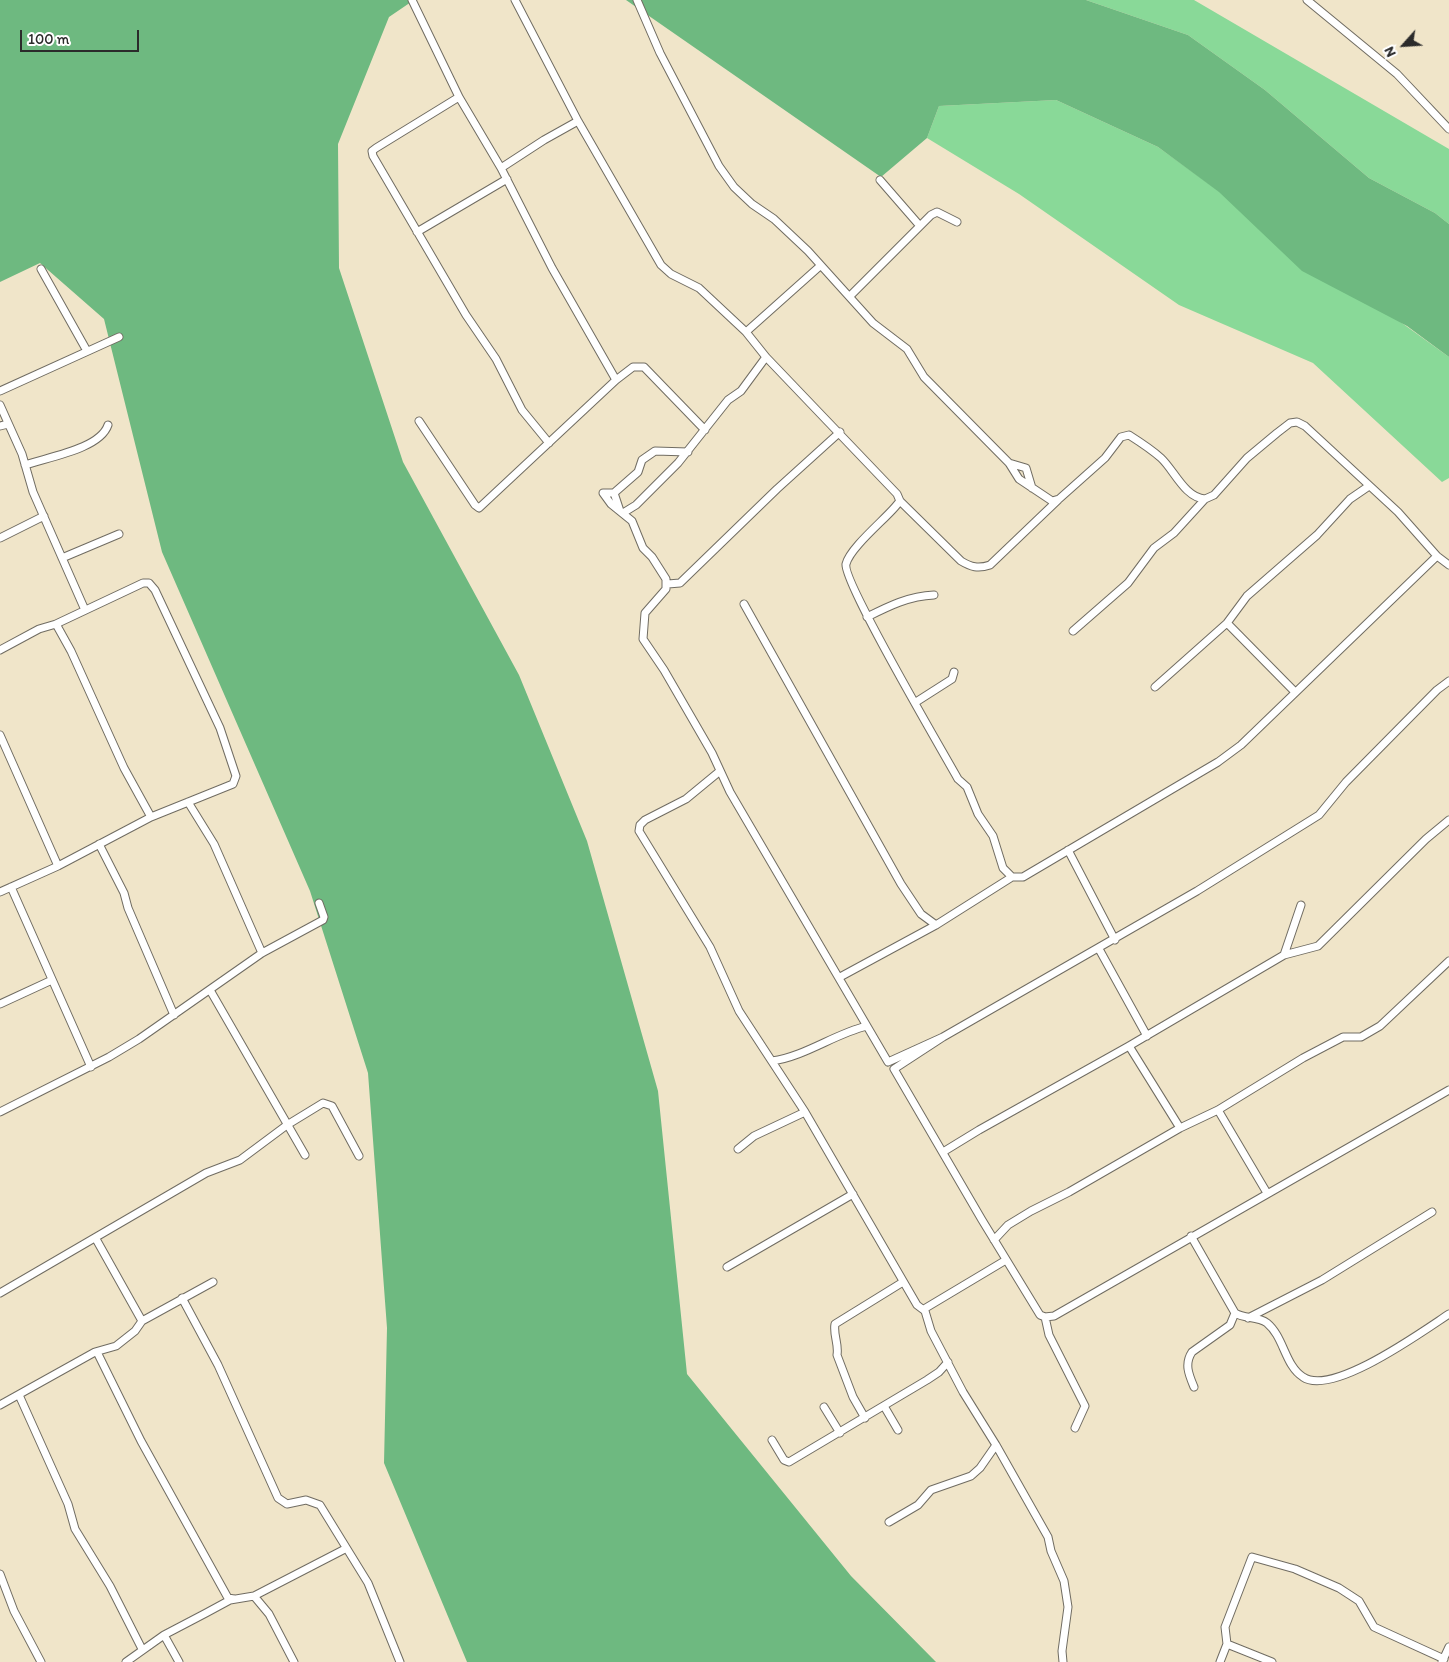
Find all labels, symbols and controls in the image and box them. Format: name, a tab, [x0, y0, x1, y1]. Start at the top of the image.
scale bar	[22, 20, 141, 52]
north arrow	[1379, 20, 1429, 70]
text: 100 m	[28, 30, 69, 48]
text: N	[1380, 44, 1400, 60]

